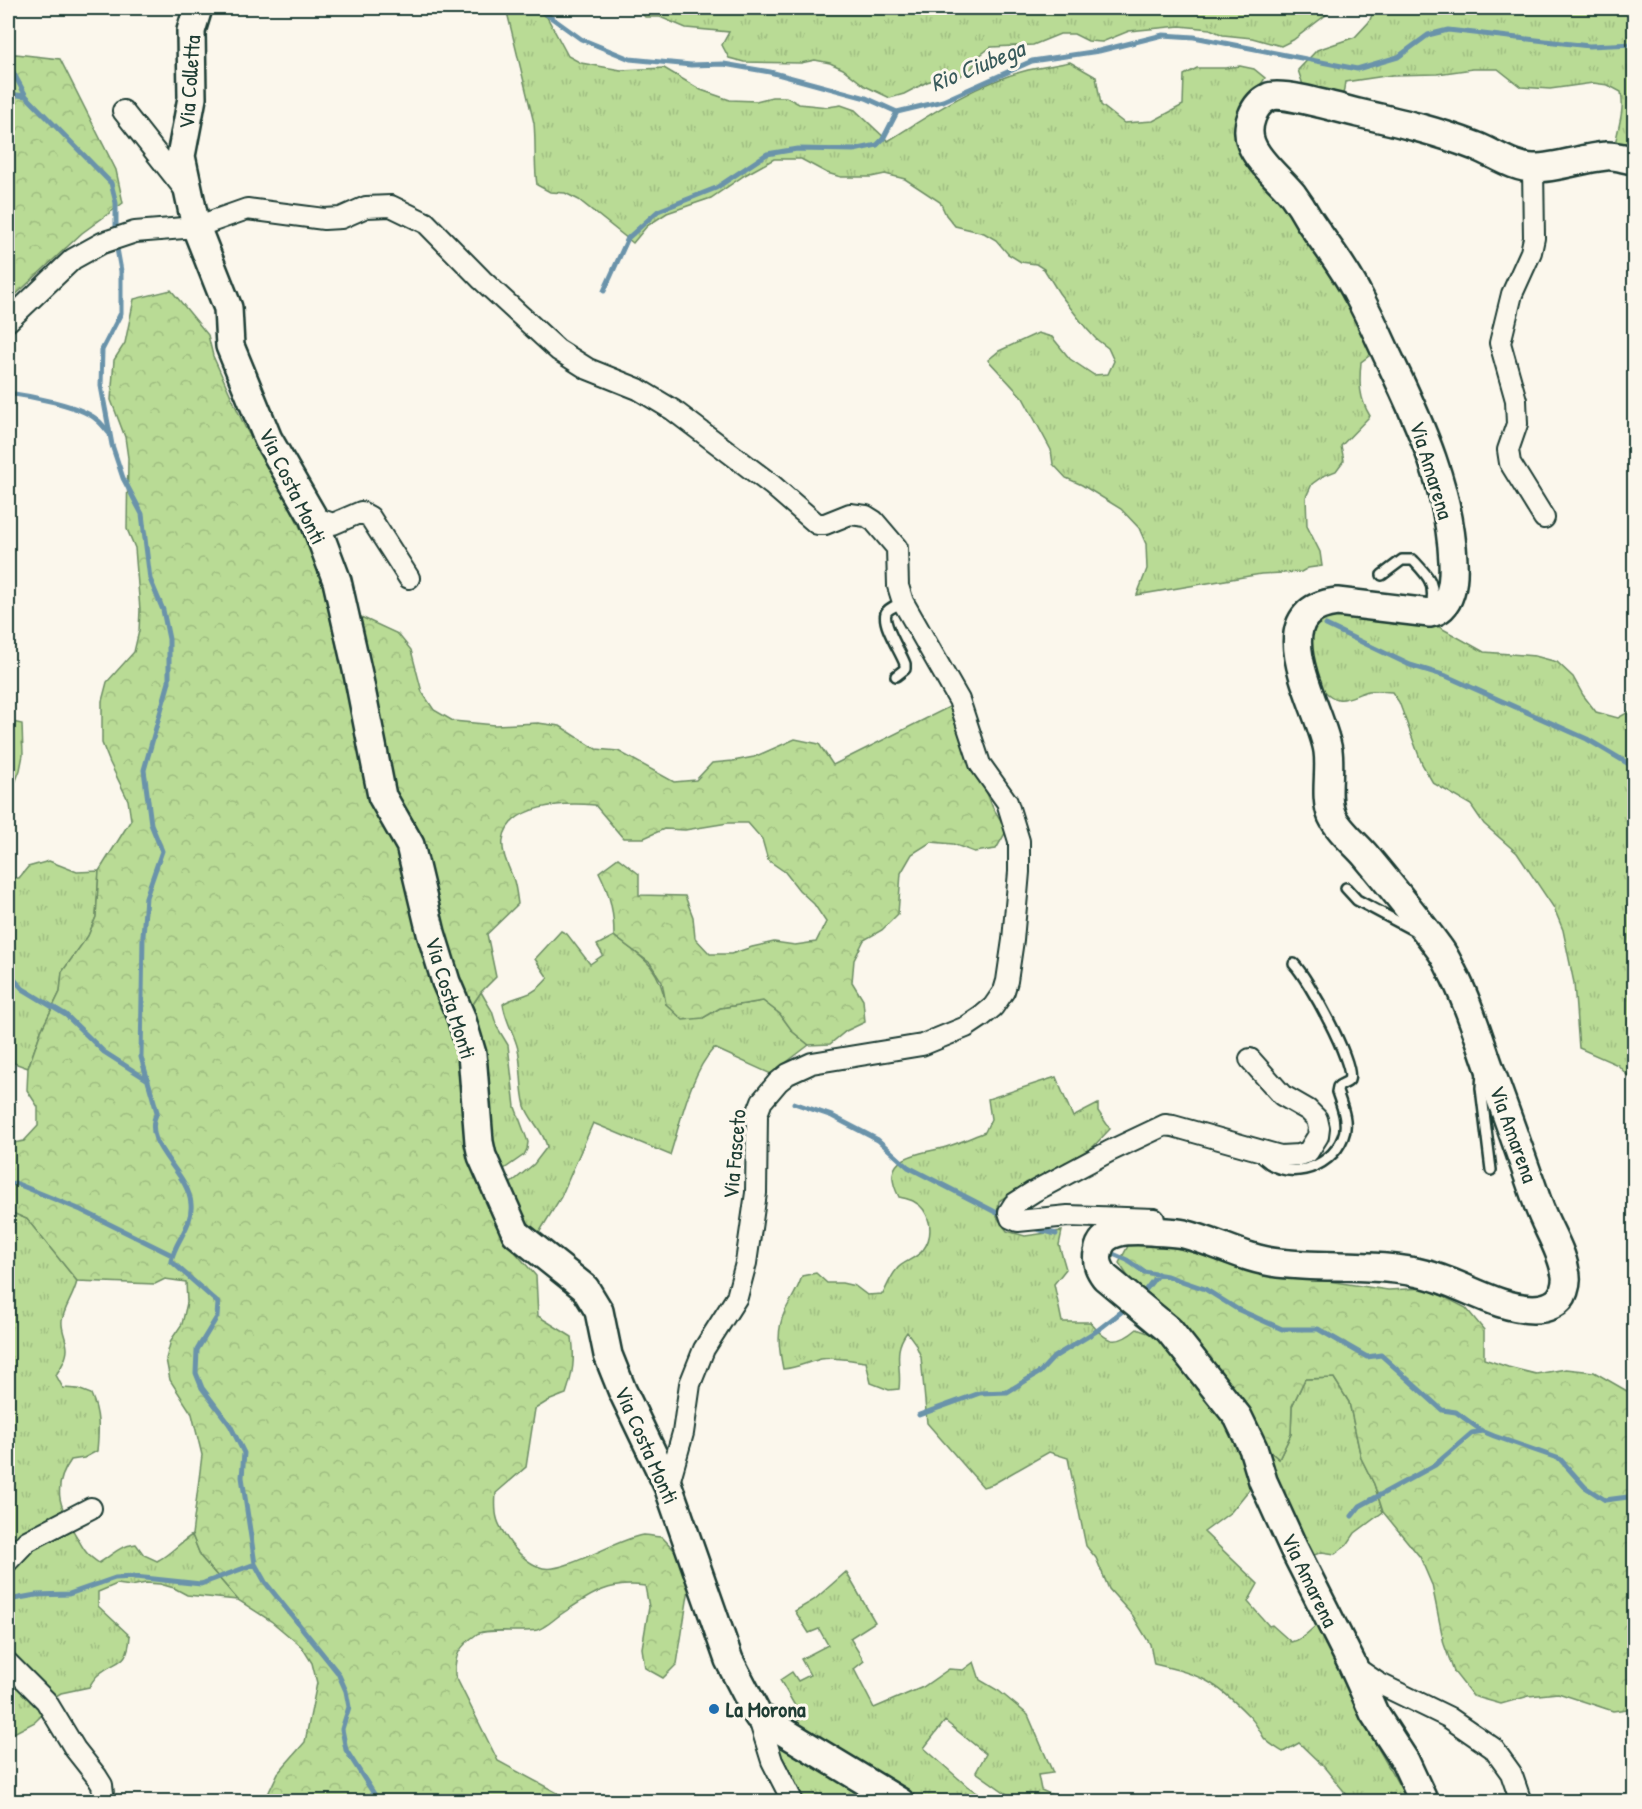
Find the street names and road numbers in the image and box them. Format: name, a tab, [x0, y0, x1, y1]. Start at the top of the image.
street label: Via Colletta	[171, 34, 207, 130]
street label: Via Amarena	[1403, 417, 1461, 523]
street label: Via Costa Monti	[252, 423, 334, 549]
street label: Via Costa Monti	[418, 933, 484, 1063]
street label: Via Amarena	[1483, 1081, 1546, 1187]
street label: Via Fasceto	[715, 1108, 753, 1200]
street label: Via Costa Monti	[608, 1381, 686, 1509]
street label: Via Amarena	[1274, 1528, 1346, 1632]

